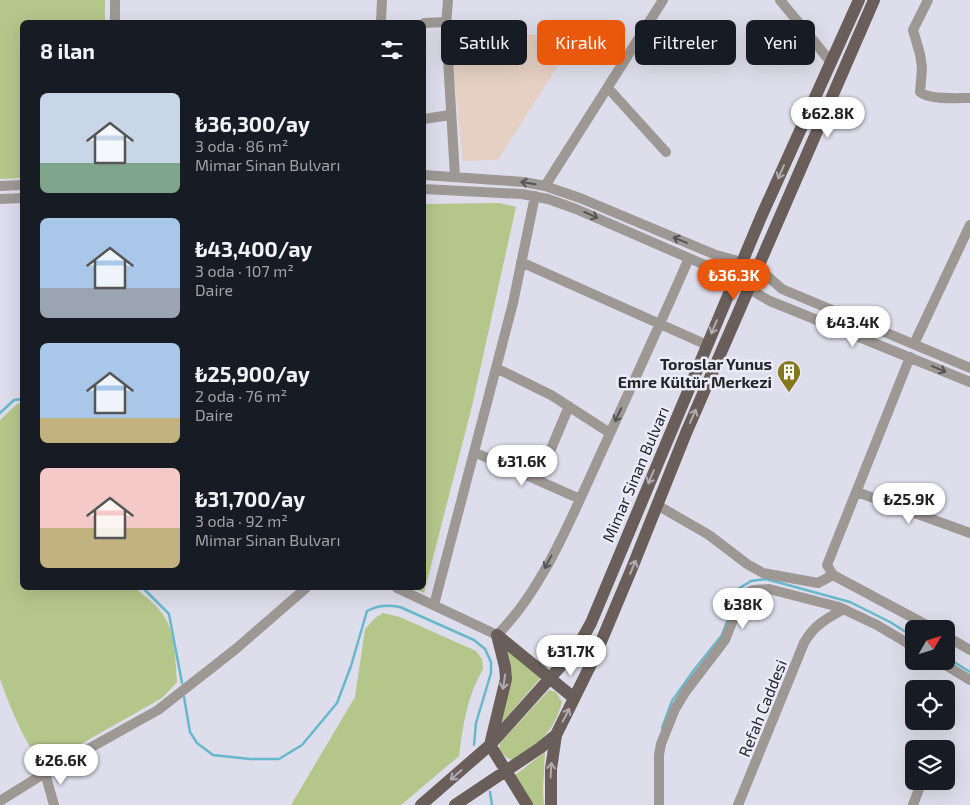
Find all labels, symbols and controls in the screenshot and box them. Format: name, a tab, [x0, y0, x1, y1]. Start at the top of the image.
chip: Satılık	[441, 20, 527, 65]
chip: Kiralık	[537, 20, 625, 65]
chip: Filtreler	[635, 20, 736, 65]
chip: Yeni	[746, 20, 815, 65]
icon: filters	[378, 36, 406, 64]
text: 8 ilan	[40, 38, 95, 63]
pin: ₺62.8K	[787, 96, 869, 139]
text: ₺62.8K	[802, 103, 854, 122]
text: ₺36,300/ay	[195, 111, 310, 136]
icon: home	[80, 113, 140, 173]
text: 3 oda · 86 m²	[195, 136, 289, 155]
text: Mimar Sinan Bulvarı	[195, 155, 340, 174]
one-way arrow	[776, 164, 785, 179]
one-way arrow	[520, 177, 536, 187]
one-way arrow	[583, 211, 598, 221]
one-way arrow	[673, 235, 688, 245]
text: ₺43,400/ay	[195, 236, 312, 261]
icon: home	[80, 238, 140, 298]
pin: ₺36.3K	[693, 258, 775, 301]
text: 3 oda · 107 m²	[195, 261, 294, 280]
text: ₺36.3K	[708, 265, 760, 284]
text: Daire	[195, 280, 233, 299]
pin: ₺43.4K	[812, 306, 894, 348]
text: ₺43.4K	[827, 312, 879, 331]
one-way arrow	[709, 319, 718, 334]
place label: Toroslar Yunus Emre Kültür Merkezi	[618, 354, 772, 391]
building icon: Toroslar Yunus Emre Kültür Merkezi	[776, 359, 802, 393]
text: ₺25,900/ay	[195, 361, 310, 386]
icon: home	[80, 363, 140, 423]
one-way arrow	[931, 365, 946, 375]
text: 2 oda · 76 m²	[195, 386, 287, 405]
street label: Mimar Sinan Bulvarı	[598, 403, 672, 545]
text: Daire	[195, 405, 233, 424]
one-way arrow	[613, 407, 622, 422]
one-way arrow	[689, 409, 699, 424]
pin: ₺31.6K	[481, 444, 563, 487]
text: ₺31.6K	[497, 451, 547, 470]
one-way arrow	[646, 469, 656, 484]
pin: ₺25.9K	[868, 482, 950, 525]
text: ₺31,700/ay	[195, 486, 305, 511]
icon: home	[80, 488, 140, 548]
text: ₺25.9K	[883, 489, 935, 508]
text: 3 oda · 92 m²	[195, 511, 288, 530]
text: Mimar Sinan Bulvarı	[195, 530, 340, 549]
one-way arrow	[543, 554, 552, 569]
one-way arrow	[628, 560, 638, 575]
pin: ₺38K	[713, 588, 773, 630]
text: ₺38K	[724, 594, 762, 613]
north arrow	[905, 620, 955, 670]
map controls	[905, 620, 955, 790]
pin: ₺31.7K	[530, 634, 612, 677]
text: ₺31.7K	[547, 641, 595, 660]
street label: Refah Caddesi	[734, 657, 790, 759]
one-way arrow	[499, 674, 509, 690]
button: locate	[905, 680, 955, 730]
one-way arrow	[562, 708, 571, 723]
button: layers	[905, 740, 955, 790]
pin: ₺26.6K	[20, 744, 102, 786]
text: ₺26.6K	[35, 750, 87, 769]
one-way arrow	[547, 762, 556, 778]
one-way arrow	[449, 770, 462, 781]

